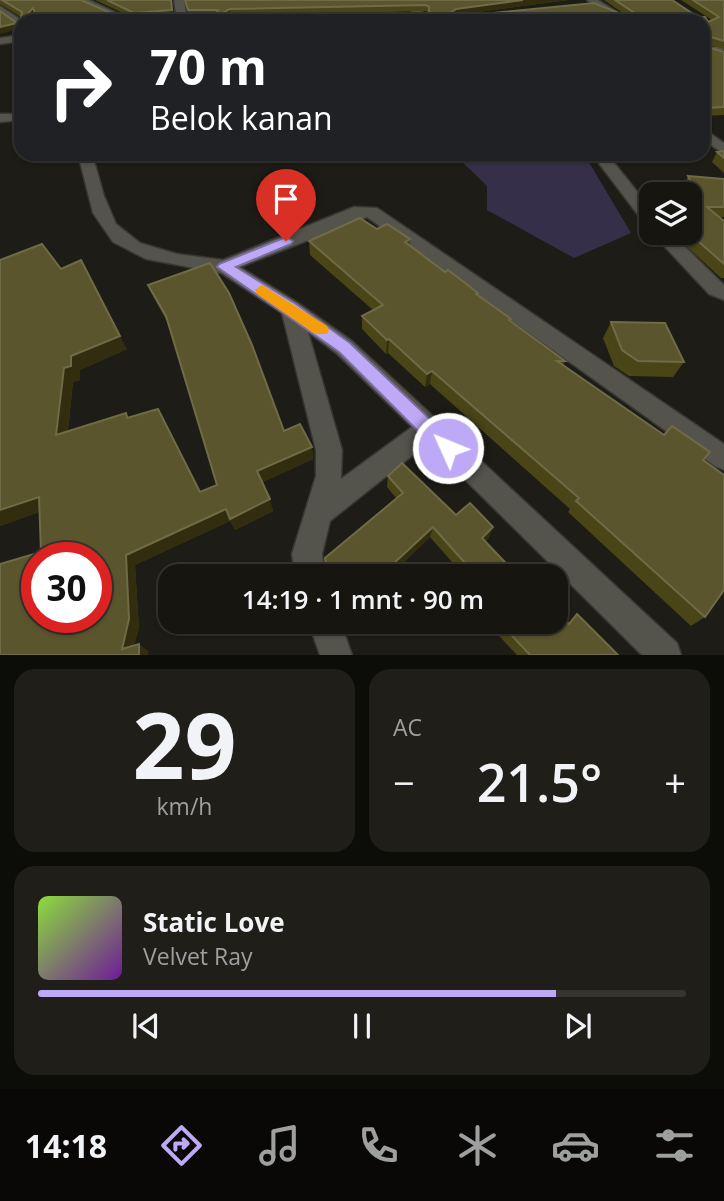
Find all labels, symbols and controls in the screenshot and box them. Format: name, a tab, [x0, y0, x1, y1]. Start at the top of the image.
text: 70 m	[150, 33, 267, 99]
icon: right	[35, 42, 126, 133]
text: Belok kanan	[150, 96, 333, 139]
pin	[256, 169, 316, 241]
icon: arrive	[267, 180, 305, 218]
map controls	[639, 182, 702, 245]
button: layers	[639, 182, 702, 245]
position arrow	[411, 411, 485, 485]
speed limit sign: 30	[21, 542, 112, 633]
text: 14:19 · 1 mnt · 90 m	[242, 581, 484, 617]
text: 29	[132, 682, 237, 806]
text: AC	[393, 711, 422, 743]
text: 21.5°	[477, 746, 602, 817]
text: −	[393, 756, 415, 808]
text: +	[664, 756, 686, 808]
text: km/h	[157, 790, 212, 822]
text: Static Love	[143, 904, 285, 940]
text: Velvet Ray	[143, 940, 253, 972]
icon: previous	[127, 1007, 165, 1045]
icon: pause	[343, 1007, 381, 1045]
icon: next	[559, 1007, 597, 1045]
icon: directions	[157, 1121, 206, 1170]
icon: music	[255, 1121, 304, 1170]
icon: phone	[354, 1121, 403, 1170]
icon: climate	[453, 1121, 502, 1170]
icon: car	[551, 1121, 600, 1170]
icon: filters	[650, 1121, 699, 1170]
text: 14:18	[25, 1124, 107, 1167]

